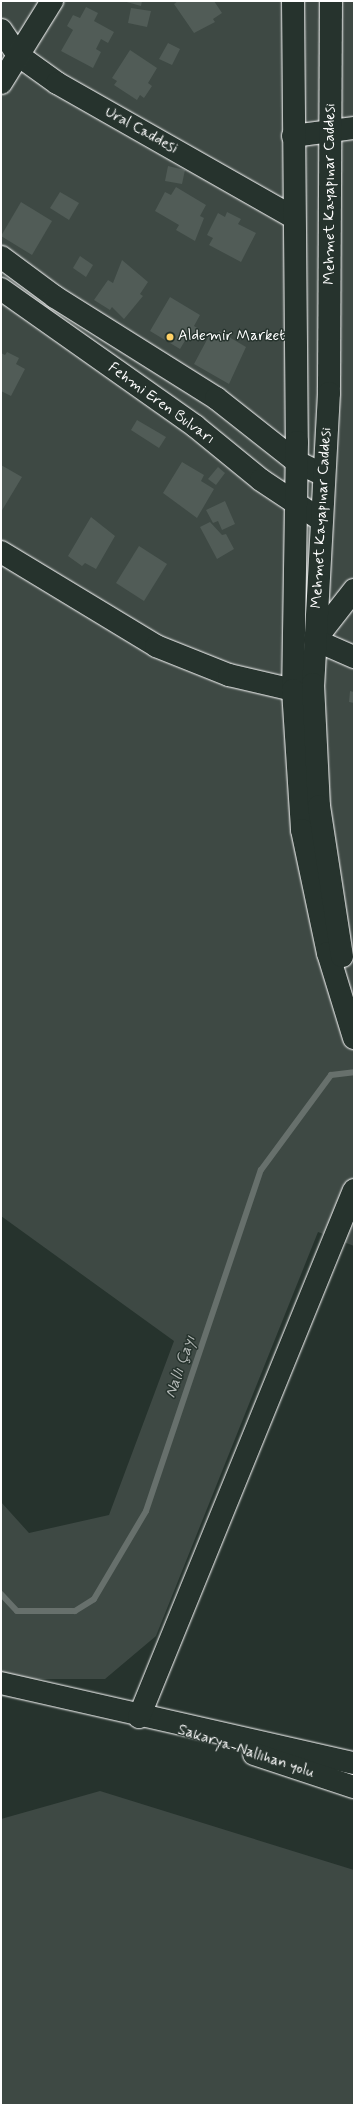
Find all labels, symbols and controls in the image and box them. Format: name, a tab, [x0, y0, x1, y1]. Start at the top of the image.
street label: Mehmet Kayapınar Caddesi	[322, 102, 340, 286]
street label: Ural Caddesi	[101, 103, 181, 159]
place label: Aldemir Market	[178, 328, 286, 346]
marker: Aldemir Market	[165, 332, 175, 342]
street label: Fehmi Eren Bulvarı	[105, 360, 217, 448]
street label: Mehmet Kayapınar Caddesi	[308, 426, 336, 610]
water label: Nallı Çayı	[161, 1333, 201, 1401]
street label: Sakarya-Nallıhan yolu	[177, 1722, 315, 1782]

